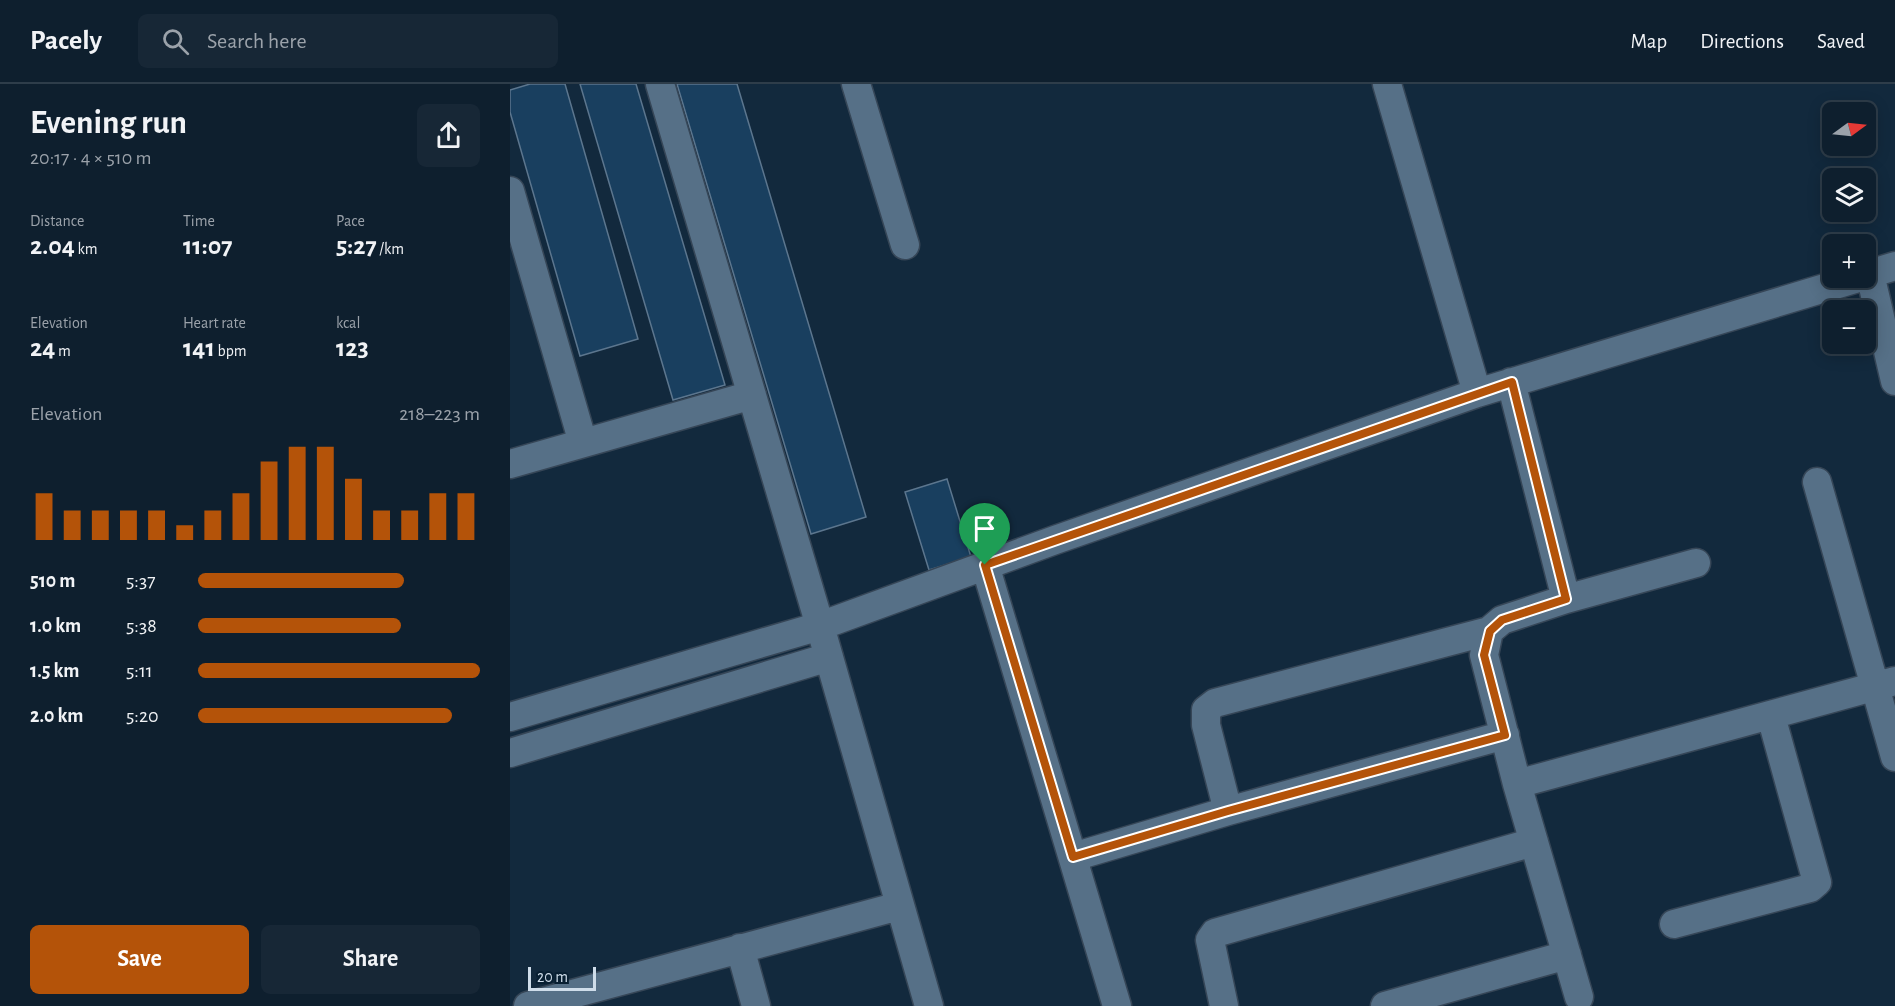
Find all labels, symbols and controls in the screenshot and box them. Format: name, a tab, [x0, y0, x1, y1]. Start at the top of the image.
search box	[138, 14, 558, 68]
icon: search	[159, 25, 192, 58]
text: Pacely	[30, 27, 102, 55]
text: Search here	[207, 30, 307, 52]
text: Map	[1631, 31, 1667, 52]
text: Directions	[1700, 31, 1784, 52]
text: Saved	[1817, 31, 1865, 52]
north arrow	[1822, 102, 1876, 156]
map controls	[1822, 102, 1876, 354]
button: share	[417, 104, 480, 167]
text: Evening run	[30, 107, 187, 140]
text: 20:17 · 4 × 510 m	[30, 148, 152, 168]
button: layers	[1822, 168, 1876, 222]
text: Distance	[30, 213, 84, 229]
text: Time	[183, 213, 215, 229]
text: Pace	[336, 213, 365, 229]
text: 2.04	[30, 233, 75, 259]
text: 11:07	[183, 233, 232, 259]
text: 5:27	[336, 233, 377, 259]
button: +	[1822, 234, 1876, 288]
text: km	[75, 241, 98, 257]
text: /km	[377, 241, 404, 257]
button: −	[1822, 300, 1876, 354]
text: Elevation	[30, 315, 88, 331]
text: Heart rate	[183, 315, 246, 331]
text: kcal	[336, 315, 360, 331]
text: 24	[30, 335, 55, 361]
text: 141	[183, 335, 215, 361]
text: 123	[336, 335, 369, 361]
text: m	[55, 343, 71, 359]
text: bpm	[215, 343, 246, 359]
text: Elevation	[30, 404, 102, 424]
text: 218–223 m	[399, 404, 480, 424]
pin	[959, 503, 1010, 565]
icon: arrive	[968, 512, 1001, 545]
text: 510 m	[30, 571, 75, 591]
text: 5:37	[126, 571, 156, 591]
text: 1.0 km	[30, 616, 81, 636]
text: 5:38	[126, 616, 157, 636]
text: 1.5 km	[30, 661, 79, 681]
text: 5:11	[126, 661, 153, 681]
text: 2.0 km	[30, 706, 83, 726]
text: 5:20	[126, 706, 159, 726]
button: Save	[30, 925, 249, 994]
button: Share	[261, 925, 480, 994]
scale bar	[528, 964, 596, 992]
text: 20 m	[537, 969, 568, 985]

